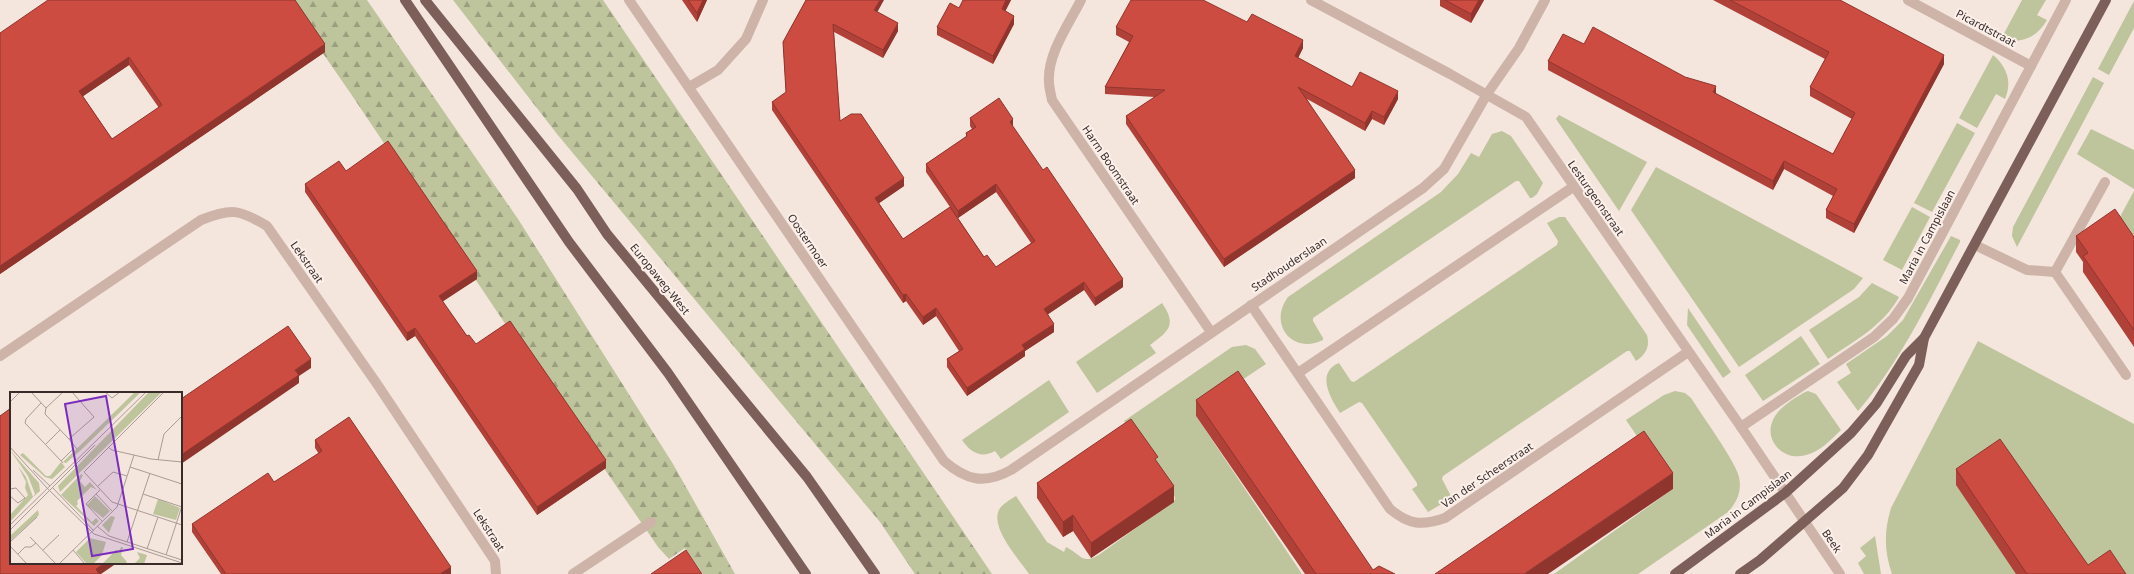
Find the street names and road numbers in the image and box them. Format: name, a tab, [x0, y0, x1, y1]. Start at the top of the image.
street label: Picardtstraat	[1954, 5, 2019, 50]
street label: Harm Boomstraat	[1079, 122, 1144, 207]
street label: Lesturgeonstraat	[1565, 157, 1628, 238]
street label: Maria in Campislaan	[1895, 187, 1958, 287]
street label: Oostermoer	[785, 210, 832, 271]
street label: Stadhouderslaan	[1248, 233, 1329, 294]
street label: Lekstraat	[288, 238, 327, 286]
street label: Europaweg-West	[627, 240, 694, 317]
street label: Van der Scheerstraat	[1438, 438, 1536, 511]
street label: Maria in Campislaan	[1701, 466, 1794, 541]
street label: Lekstraat	[470, 506, 509, 554]
street label: Beek	[1819, 526, 1846, 556]

